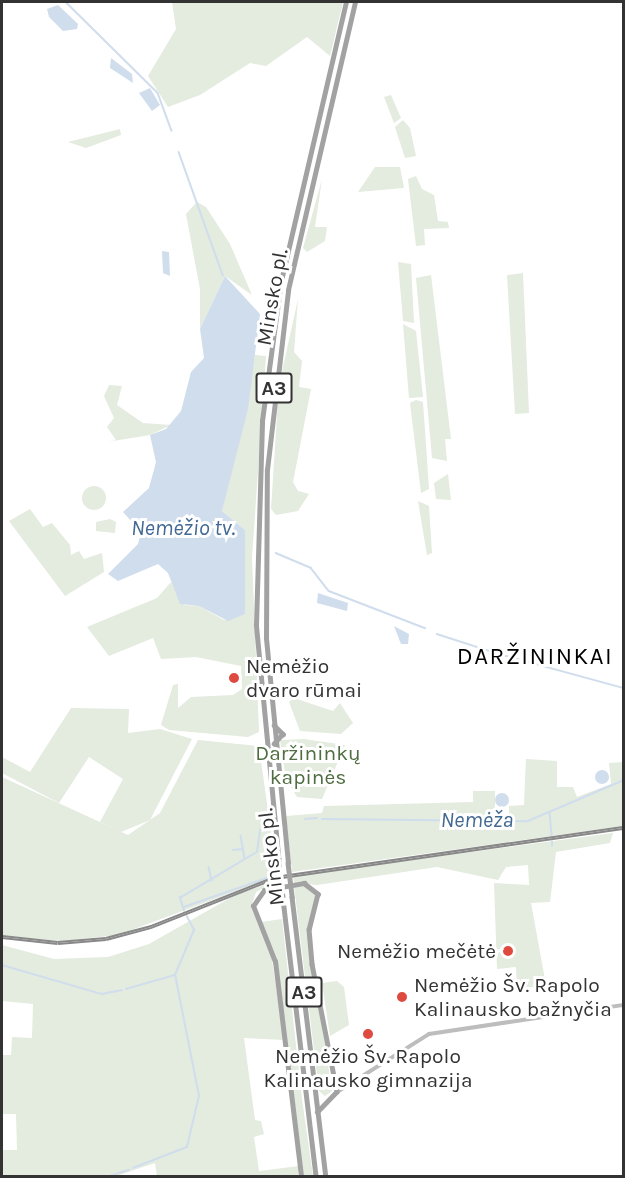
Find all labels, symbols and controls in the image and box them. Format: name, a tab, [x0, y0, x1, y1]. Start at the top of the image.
street label: Minsko pl.	[251, 247, 293, 347]
road number: A3	[254, 371, 294, 405]
water label: Nemėžio tv.	[131, 516, 235, 542]
district label: DARŽININKAI	[457, 643, 613, 671]
place label: Nemėžio dvaro rūmai	[246, 653, 362, 703]
marker: Nemėžio dvaro rūmai	[227, 671, 241, 685]
park label: Daržininkų kapinės	[255, 740, 361, 790]
street label: Minsko pl.	[253, 807, 289, 907]
water label: Nemėža	[441, 808, 513, 834]
place label: Nemėžio mečėtė	[337, 938, 496, 964]
marker: Nemėžio mečėtė	[501, 944, 515, 958]
place label: Nemėžio Šv. Rapolo Kalinausko bažnyčia	[414, 972, 612, 1022]
road number: A3	[284, 975, 324, 1009]
marker: Nemėžio Šv. Rapolo Kalinausko bažnyčia	[395, 990, 409, 1004]
marker: Nemėžio Šv. Rapolo Kalinausko gimnazija	[361, 1027, 375, 1041]
place label: Nemėžio Šv. Rapolo Kalinausko gimnazija	[263, 1043, 473, 1093]

